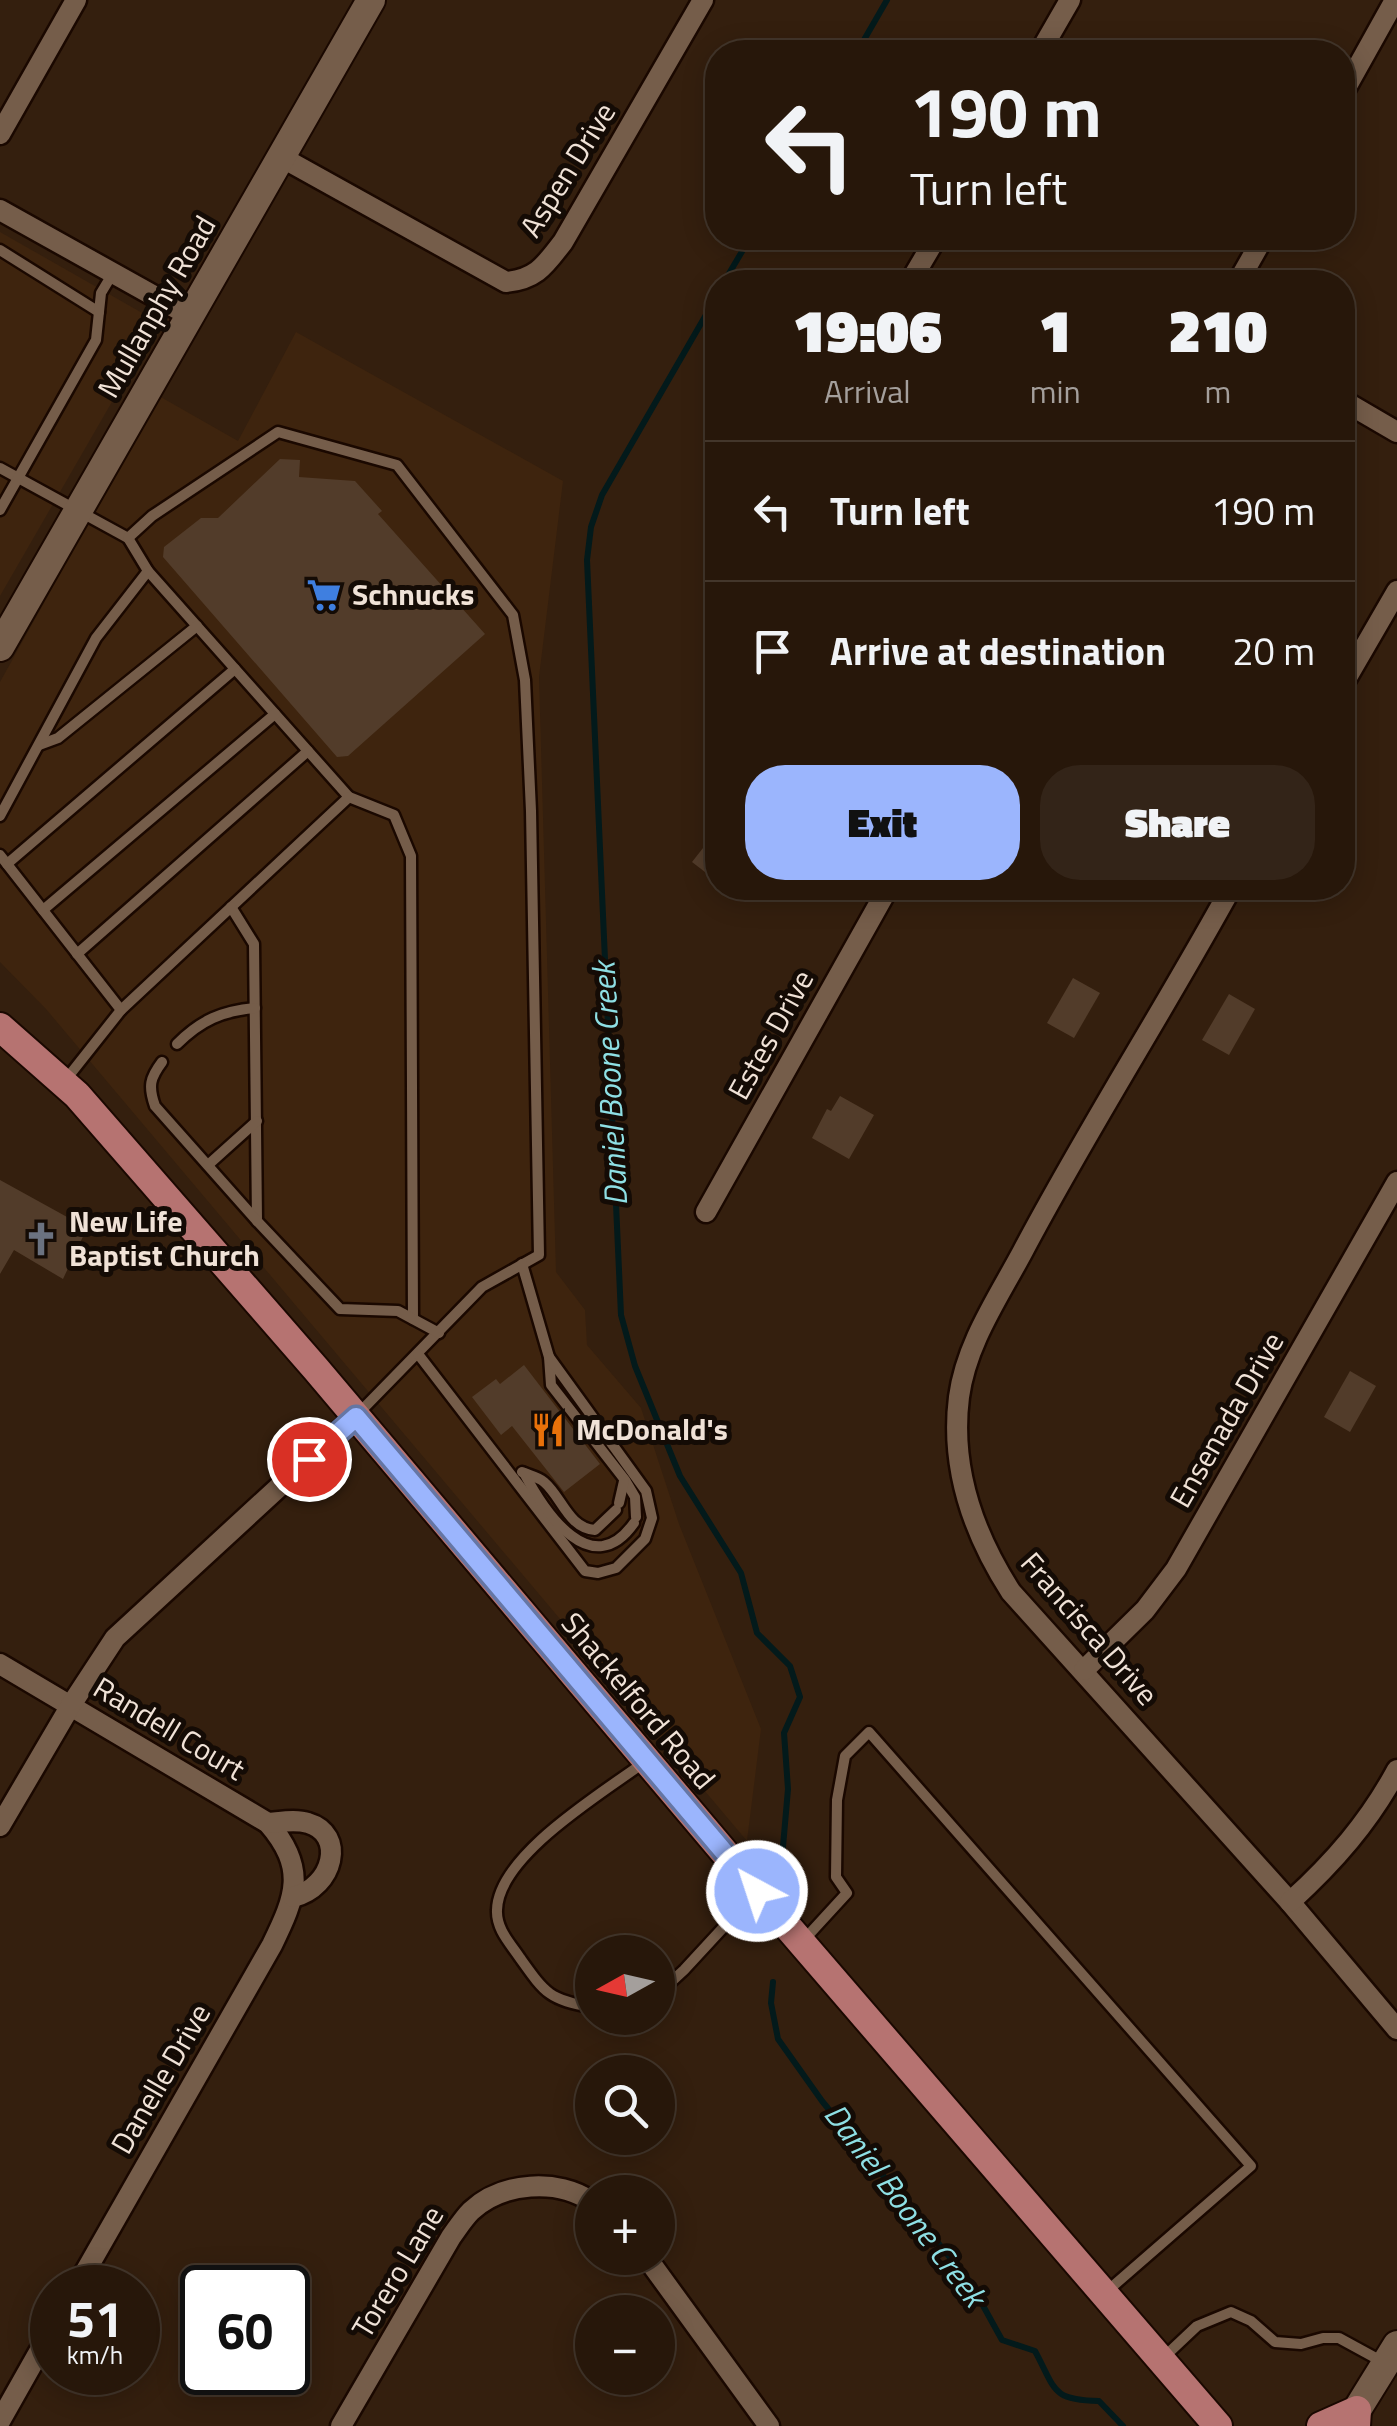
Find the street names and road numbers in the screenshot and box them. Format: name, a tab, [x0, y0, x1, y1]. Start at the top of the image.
street label: Aspen Drive	[508, 93, 627, 246]
street label: Mullanphy Road	[85, 207, 227, 406]
street label: Estes Drive	[715, 961, 825, 1108]
street label: Ensenada Drive	[1157, 1323, 1295, 1516]
street label: Francisca Drive	[1010, 1541, 1170, 1715]
street label: Shackelford Road	[551, 1602, 727, 1799]
street label: Randell Court	[85, 1665, 255, 1792]
street label: Danelle Drive	[98, 1995, 222, 2162]
street label: Torero Lane	[339, 2197, 455, 2346]

